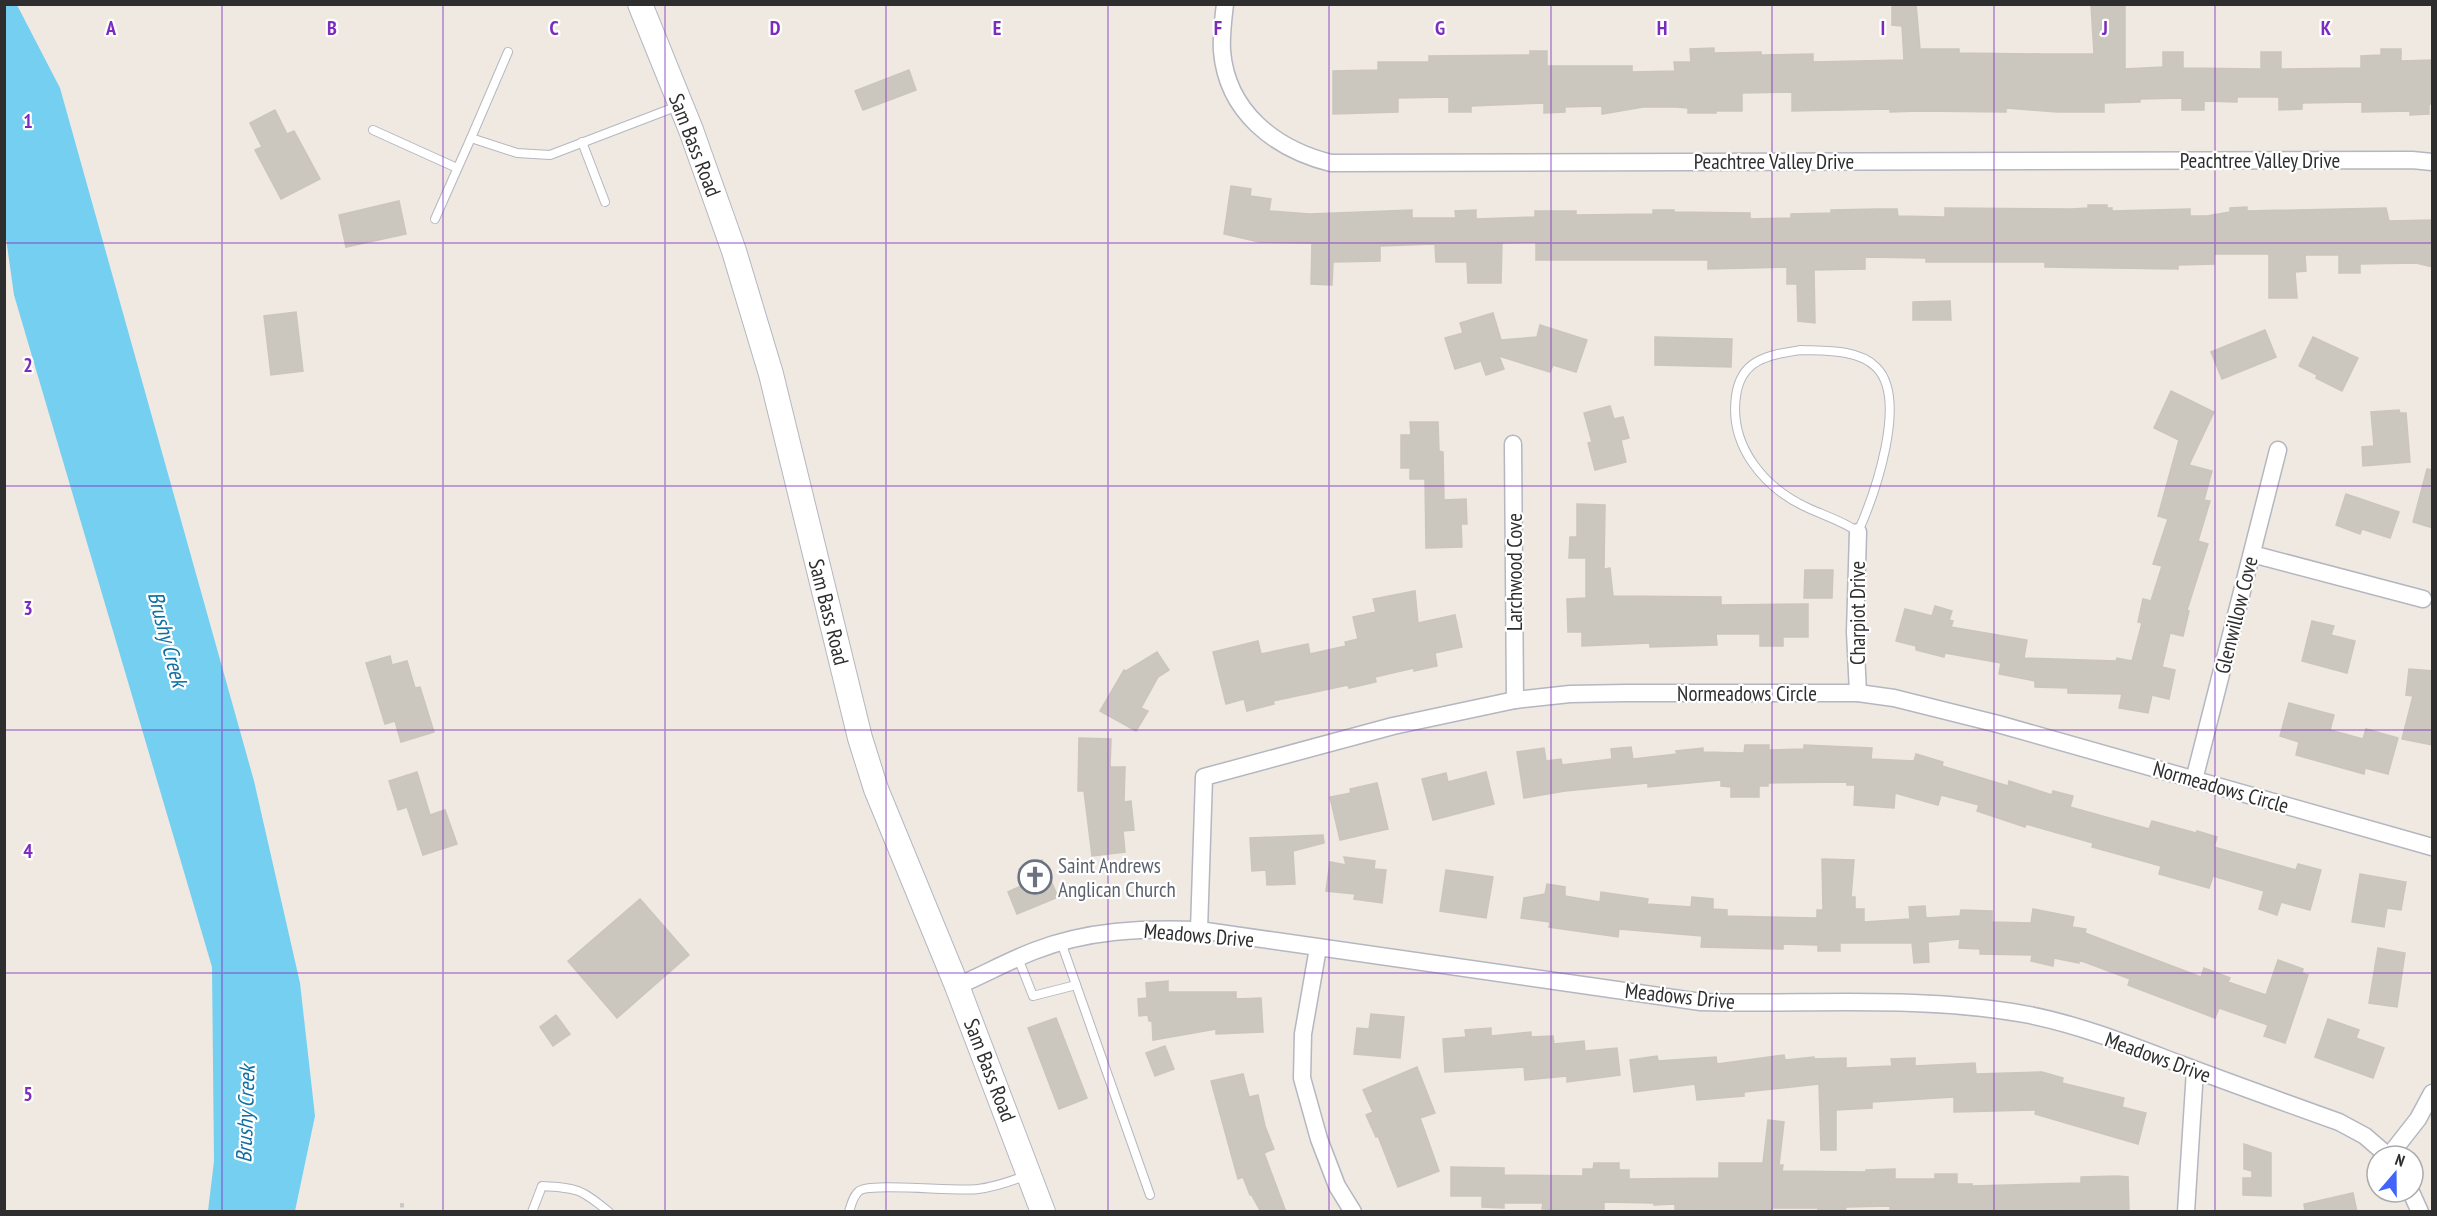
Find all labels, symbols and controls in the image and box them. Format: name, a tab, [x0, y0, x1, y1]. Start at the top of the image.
text: A	[105, 15, 117, 41]
text: B	[327, 15, 337, 41]
text: C	[549, 15, 559, 41]
text: D	[770, 15, 781, 41]
text: E	[993, 15, 1001, 41]
text: F	[1214, 15, 1222, 41]
text: G	[1435, 15, 1445, 41]
text: H	[1657, 15, 1667, 41]
text: I	[1881, 15, 1885, 41]
text: J	[2101, 15, 2108, 41]
text: K	[2321, 15, 2332, 41]
street label: Sam Bass Road	[663, 90, 727, 200]
text: 1	[23, 108, 33, 134]
street label: Peachtree Valley Drive	[2180, 147, 2340, 174]
street label: Peachtree Valley Drive	[1694, 148, 1854, 175]
text: 2	[23, 352, 33, 378]
street label: Larchwood Cove	[1501, 513, 1528, 631]
street label: Glenwillow Cove	[2208, 554, 2264, 676]
street label: Sam Bass Road	[803, 556, 855, 668]
street label: Charpiot Drive	[1844, 561, 1871, 665]
water label: Brushy Creek	[142, 588, 195, 692]
text: 3	[23, 595, 33, 621]
street label: Normeadows Circle	[1677, 680, 1817, 707]
street label: Normeadows Circle	[2150, 755, 2292, 819]
text: 4	[23, 838, 33, 864]
place label: Saint Andrews Anglican Church	[1058, 852, 1176, 903]
church icon: Saint Andrews Anglican Church	[1017, 859, 1053, 895]
street label: Meadows Drive	[1143, 917, 1255, 953]
street label: Meadows Drive	[1624, 977, 1736, 1015]
street label: Sam Bass Road	[958, 1015, 1022, 1125]
street label: Meadows Drive	[2101, 1025, 2215, 1089]
water label: Brushy Creek	[229, 1062, 261, 1163]
text: 5	[23, 1081, 33, 1107]
north arrow	[2365, 1144, 2425, 1204]
text: N	[2393, 1149, 2408, 1171]

